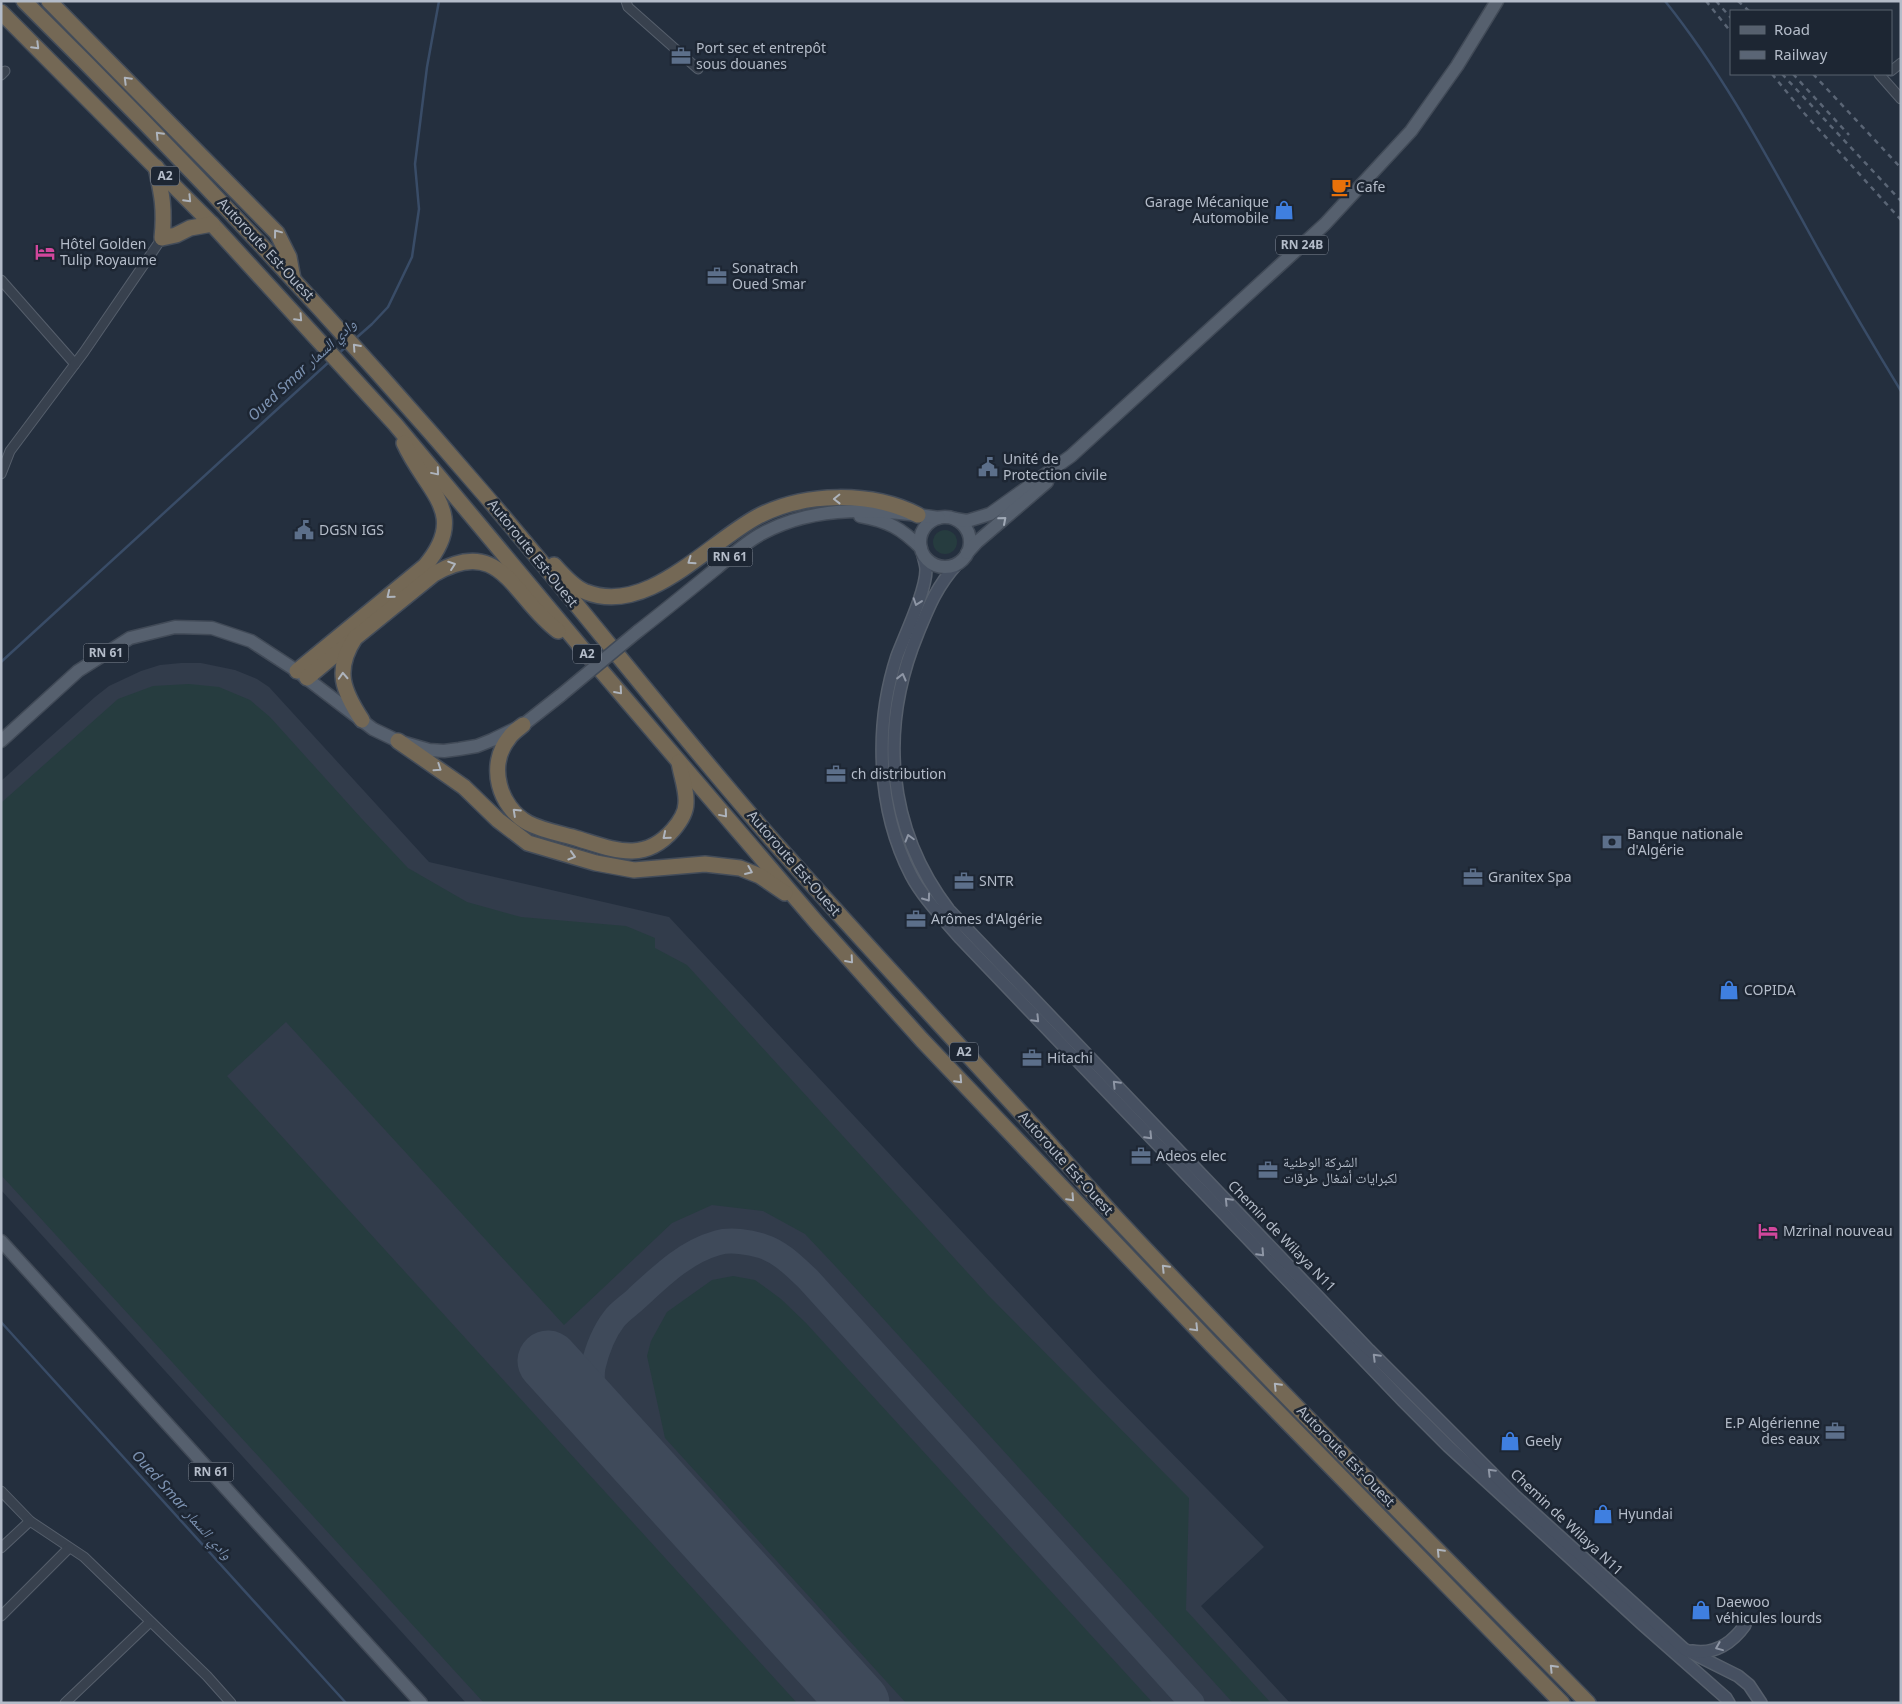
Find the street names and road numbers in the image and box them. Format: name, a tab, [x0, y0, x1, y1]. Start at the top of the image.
road number: A2	[151, 167, 179, 186]
street label: Autoroute Est-Ouest	[214, 193, 319, 304]
road number: RN 24B	[1276, 236, 1328, 254]
street label: Autoroute Est-Ouest	[484, 495, 583, 611]
road number: RN 61	[708, 548, 752, 566]
road number: RN 61	[84, 644, 128, 662]
road number: A2	[573, 644, 601, 664]
street label: Autoroute Est-Ouest	[743, 806, 845, 919]
road number: A2	[950, 1042, 978, 1062]
street label: Autoroute Est-Ouest	[1015, 1107, 1118, 1219]
street label: Chemin de Wilaya N11	[1224, 1176, 1341, 1295]
street label: Autoroute Est-Ouest	[1293, 1401, 1400, 1510]
road number: RN 61	[188, 1462, 234, 1481]
street label: Chemin de Wilaya N11	[1507, 1464, 1628, 1579]

